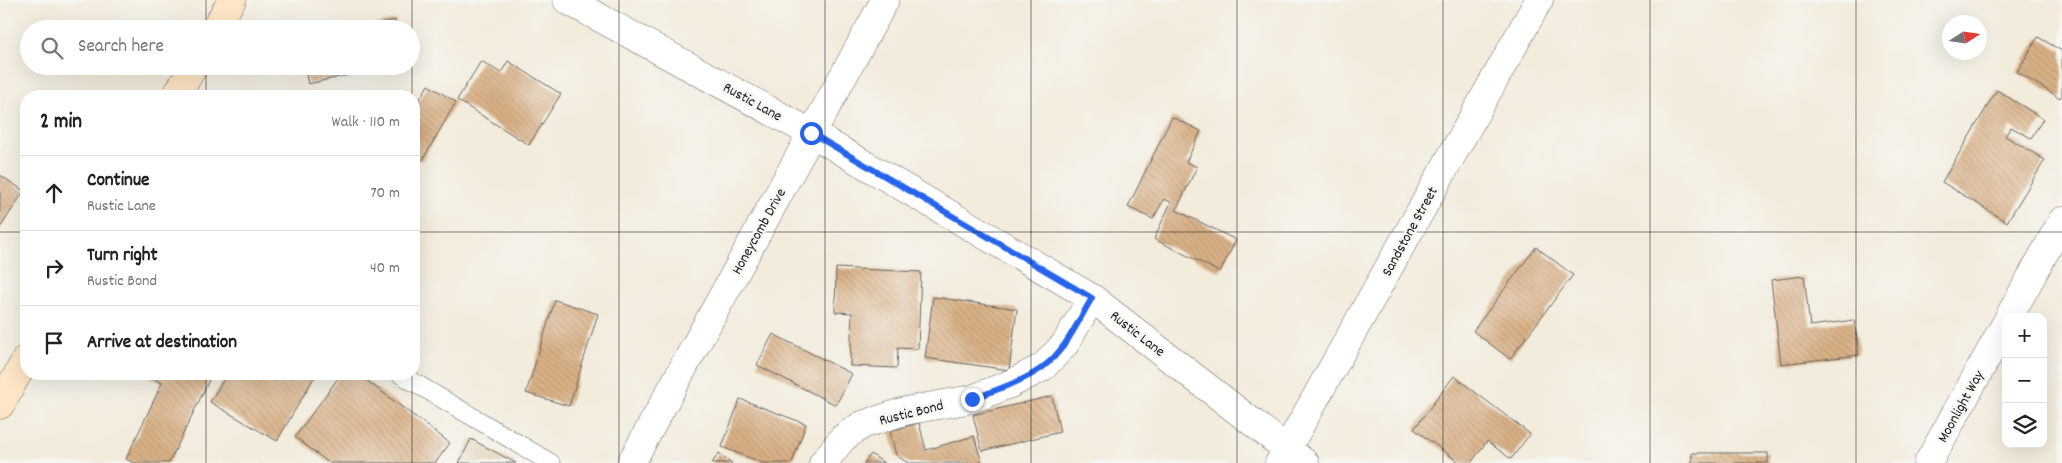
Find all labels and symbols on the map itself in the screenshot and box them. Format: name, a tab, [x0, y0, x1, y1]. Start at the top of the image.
north arrow	[1942, 15, 1987, 60]
street label: Rustic Lane	[718, 77, 786, 128]
route start	[800, 122, 823, 145]
street label: Sandstone Street	[1377, 183, 1445, 281]
street label: Honeycomb Drive	[727, 184, 793, 279]
street label: Rustic Lane	[1105, 306, 1169, 363]
street label: Moonlight Way	[1933, 366, 1991, 447]
route end	[961, 388, 984, 411]
street label: Rustic Bond	[877, 395, 946, 433]

